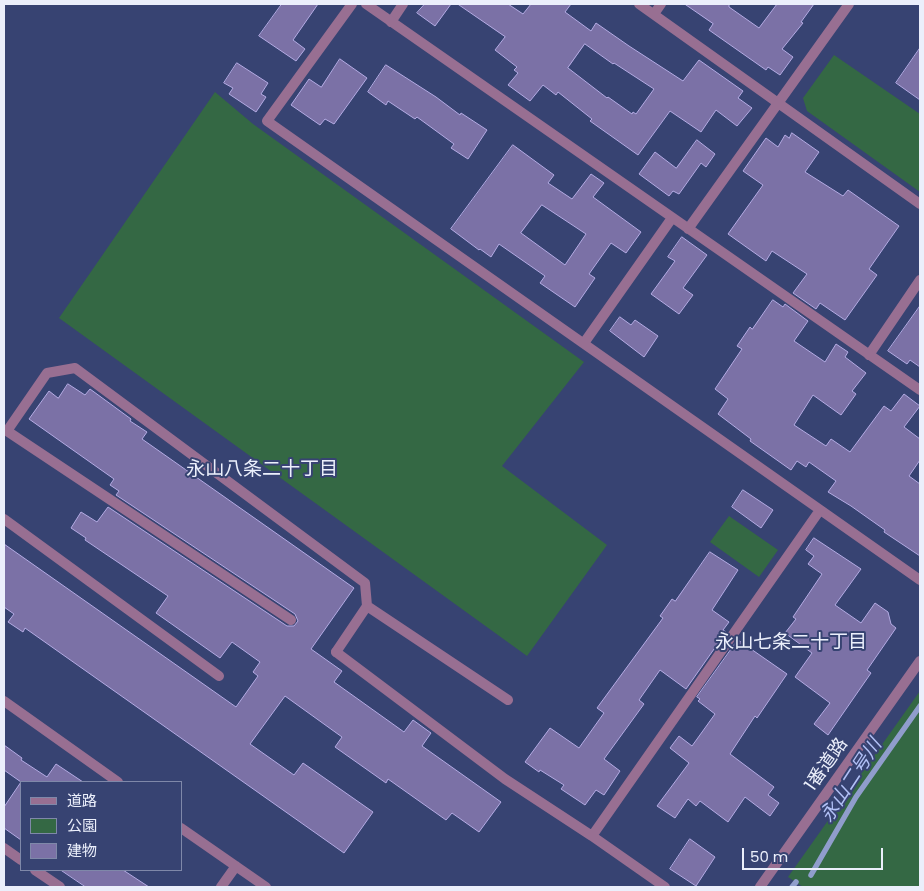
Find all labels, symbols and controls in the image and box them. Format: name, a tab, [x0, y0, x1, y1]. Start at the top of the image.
district label: 永山八条二十丁目	[186, 459, 338, 481]
district label: 永山七条二十丁目	[715, 632, 867, 654]
street label: 1番道路	[801, 734, 853, 796]
water label: 永山二号川	[817, 735, 887, 827]
legend	[20, 781, 182, 871]
text: 道路	[67, 790, 97, 811]
text: 公園	[67, 815, 97, 836]
scale bar	[744, 838, 885, 870]
text: 建物	[67, 840, 97, 861]
text: 50 m	[750, 846, 788, 867]

